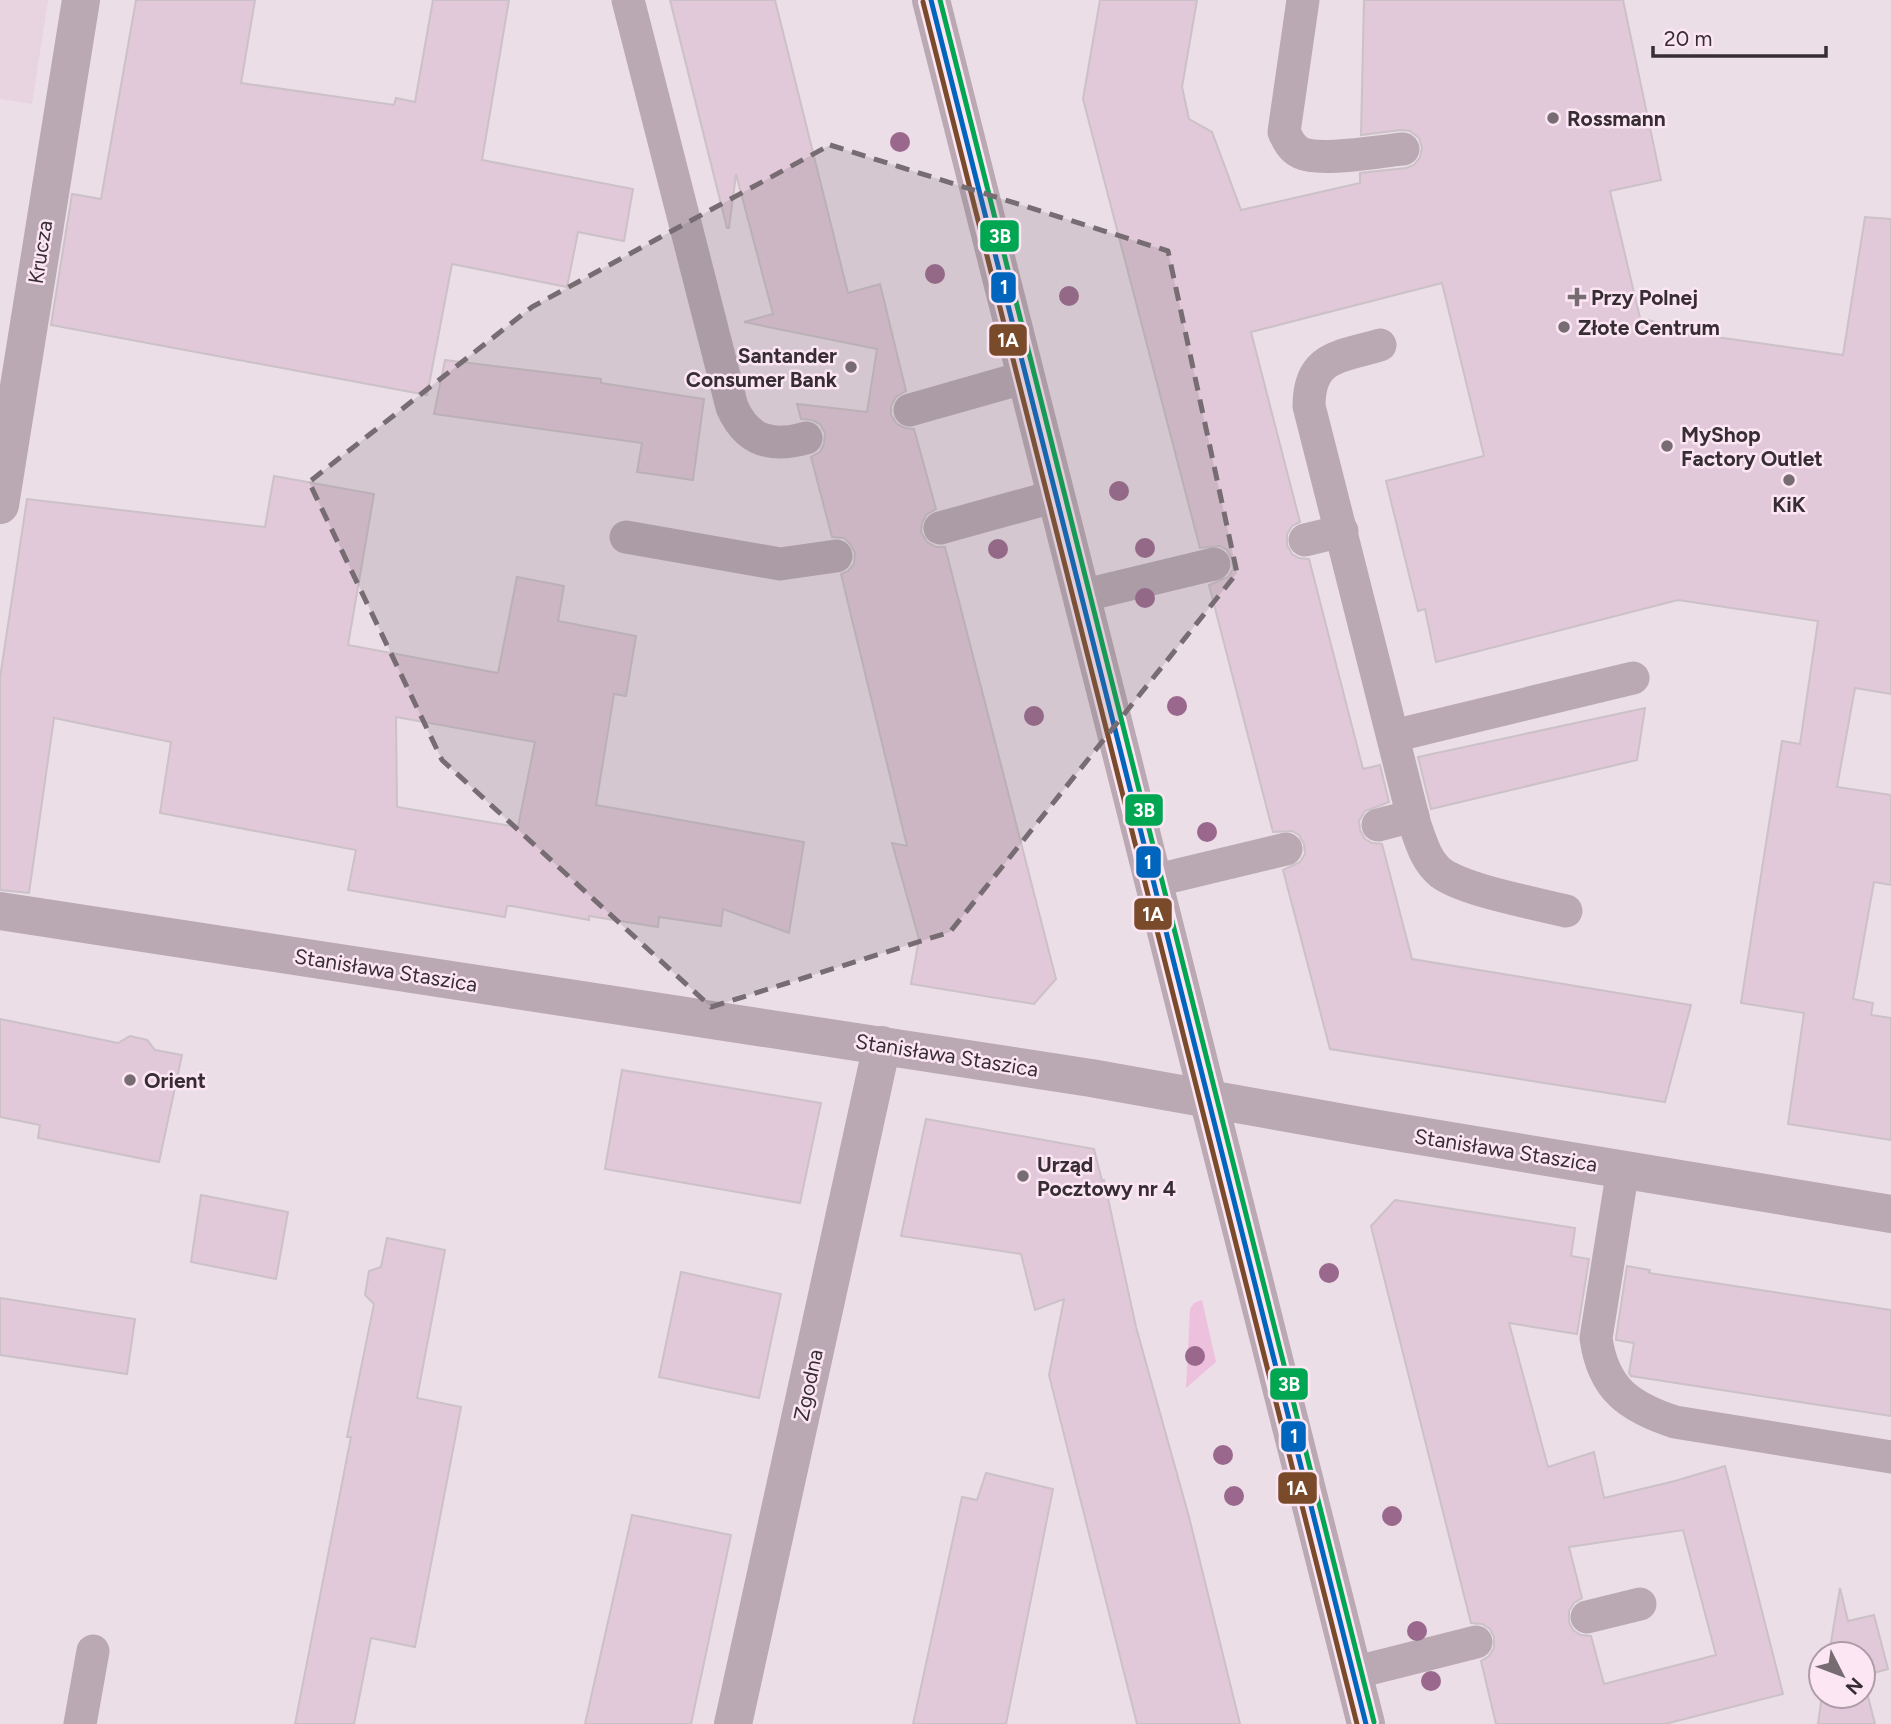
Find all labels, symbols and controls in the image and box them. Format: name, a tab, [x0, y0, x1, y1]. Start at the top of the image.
scale bar	[1653, 14, 1826, 58]
text: 20 m	[1664, 26, 1712, 51]
place label: Rossmann	[1567, 106, 1666, 131]
marker: Rossmann	[1545, 110, 1561, 126]
street label: Krucza	[23, 218, 57, 286]
line badge: 3B	[979, 219, 1020, 253]
text: 3B	[989, 225, 1011, 248]
line badge: 1	[990, 271, 1017, 304]
text: 1	[1000, 276, 1008, 299]
place label: Przy Polnej	[1591, 285, 1698, 310]
marker: Przy Polnej	[1569, 289, 1585, 305]
place label: Złote Centrum	[1578, 315, 1720, 340]
marker: Złote Centrum	[1556, 319, 1572, 335]
line badge: 1A	[988, 323, 1028, 357]
text: 1A	[997, 329, 1019, 352]
place label: Santander Consumer Bank	[686, 343, 838, 392]
marker: Santander Consumer Bank	[843, 359, 859, 375]
place label: MyShop Factory Outlet	[1681, 422, 1823, 471]
marker: MyShop Factory Outlet	[1659, 438, 1675, 454]
marker: KiK	[1781, 472, 1797, 488]
place label: KiK	[1772, 492, 1806, 517]
line badge: 3B	[1124, 793, 1164, 827]
text: 3B	[1133, 799, 1155, 822]
line badge: 1	[1135, 845, 1162, 879]
text: 1	[1144, 851, 1152, 874]
line badge: 1A	[1133, 897, 1173, 931]
text: 1A	[1142, 903, 1164, 926]
street label: Stanisława Staszica	[293, 943, 479, 997]
street label: Stanisława Staszica	[854, 1028, 1040, 1082]
place label: Orient	[144, 1068, 206, 1093]
marker: Orient	[122, 1072, 138, 1088]
street label: Stanisława Staszica	[1413, 1123, 1599, 1177]
place label: Urząd Pocztowy nr 4	[1037, 1152, 1176, 1201]
marker: Urząd Pocztowy nr 4	[1015, 1168, 1031, 1184]
street label: Zgodna	[788, 1347, 828, 1423]
line badge: 3B	[1269, 1367, 1309, 1401]
text: 3B	[1278, 1373, 1300, 1396]
line badge: 1	[1280, 1420, 1307, 1453]
text: 1	[1290, 1425, 1298, 1448]
line badge: 1A	[1277, 1471, 1318, 1505]
text: 1A	[1286, 1477, 1308, 1500]
north arrow	[1807, 1640, 1877, 1710]
text: N	[1841, 1673, 1868, 1699]

